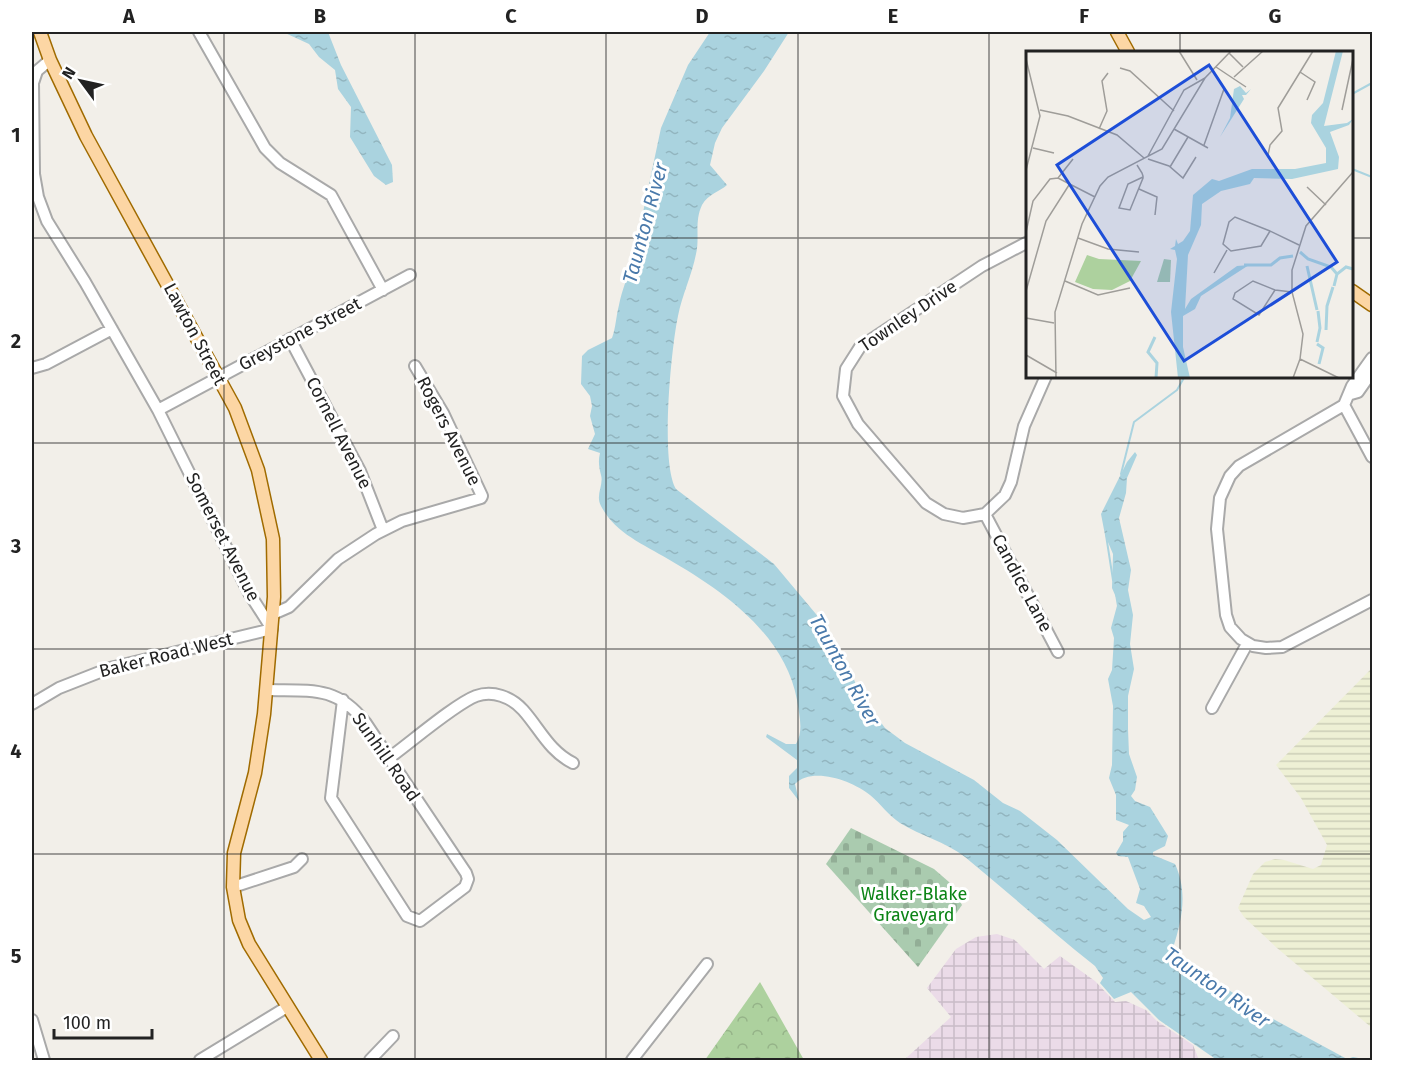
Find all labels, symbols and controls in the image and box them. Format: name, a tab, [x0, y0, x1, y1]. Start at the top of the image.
text: A	[122, 4, 136, 28]
text: B	[314, 4, 326, 28]
text: C	[505, 4, 517, 28]
text: D	[695, 4, 709, 28]
text: E	[888, 4, 898, 28]
text: F	[1079, 4, 1089, 28]
text: G	[1269, 4, 1281, 28]
north arrow	[51, 51, 111, 111]
inset map	[1026, 51, 1353, 378]
text: N	[58, 63, 80, 83]
text: 1	[11, 123, 21, 147]
water label: Taunton River	[617, 159, 673, 286]
street label: Townley Drive	[855, 275, 961, 357]
street label: Lawton Street	[159, 279, 231, 389]
street label: Greystone Street	[235, 292, 365, 375]
text: 2	[11, 329, 21, 353]
street label: Cornell Avenue	[301, 373, 377, 493]
street label: Rogers Avenue	[412, 373, 486, 489]
street label: Somerset Avenue	[181, 469, 265, 605]
street label: Candice Lane	[987, 530, 1057, 636]
text: 3	[10, 534, 21, 558]
water label: Taunton River	[804, 610, 886, 731]
street label: Baker Road West	[97, 628, 236, 682]
street label: Sunhill Road	[347, 708, 425, 806]
text: 4	[10, 739, 22, 763]
park label: Walker-Blake Graveyard	[861, 883, 967, 926]
water label: Taunton River	[1159, 942, 1276, 1033]
text: 5	[11, 944, 22, 968]
scale bar	[54, 1002, 152, 1040]
text: 100 m	[63, 1012, 111, 1034]

